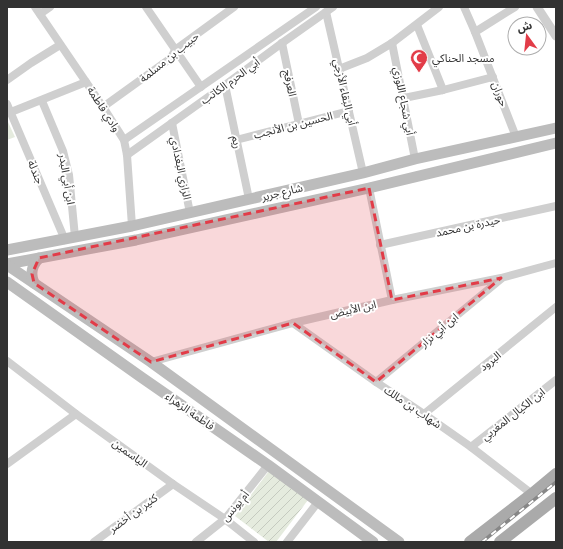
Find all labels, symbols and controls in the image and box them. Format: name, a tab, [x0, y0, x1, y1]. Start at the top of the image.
north arrow	[507, 16, 547, 56]
text: ش	[515, 18, 534, 35]
street label: حبيب بن مسلمة	[136, 28, 202, 85]
mosque icon: مسجد الحناكي	[409, 48, 429, 73]
place label: مسجد الحناكي	[432, 51, 495, 68]
street label: أبي الحرم الكاتب	[198, 55, 264, 109]
street label: أبي البقاء الأزجي	[328, 57, 360, 128]
street label: أبي شجاع اللوزي	[388, 66, 418, 137]
street label: العرفج	[279, 68, 300, 98]
street label: حوران	[489, 80, 511, 109]
street label: وادي فاطمة	[82, 84, 124, 136]
street label: الحسين بن الأنجب	[252, 108, 334, 142]
street label: ريم	[227, 134, 245, 150]
street label: الرازي البغدادي	[165, 135, 195, 201]
street label: ابن أبي البدر	[53, 152, 78, 206]
street label: جندلة	[25, 158, 47, 186]
street label: شارع جرير	[259, 180, 305, 205]
street label: حيدرة بن محمد	[435, 212, 502, 240]
street label: ابن الأبيض	[329, 297, 378, 321]
street label: ابن أبي نزار	[416, 310, 463, 353]
street label: البرود	[476, 348, 504, 374]
street label: شهاب بن مالك	[381, 383, 445, 432]
street label: ابن الكيال المغربي	[478, 385, 549, 445]
street label: فاطمة الزهراء	[163, 389, 217, 433]
street label: الياسمين	[110, 436, 150, 470]
street label: أم يونس	[218, 488, 253, 525]
street label: كثير بن أخضر	[105, 490, 161, 536]

